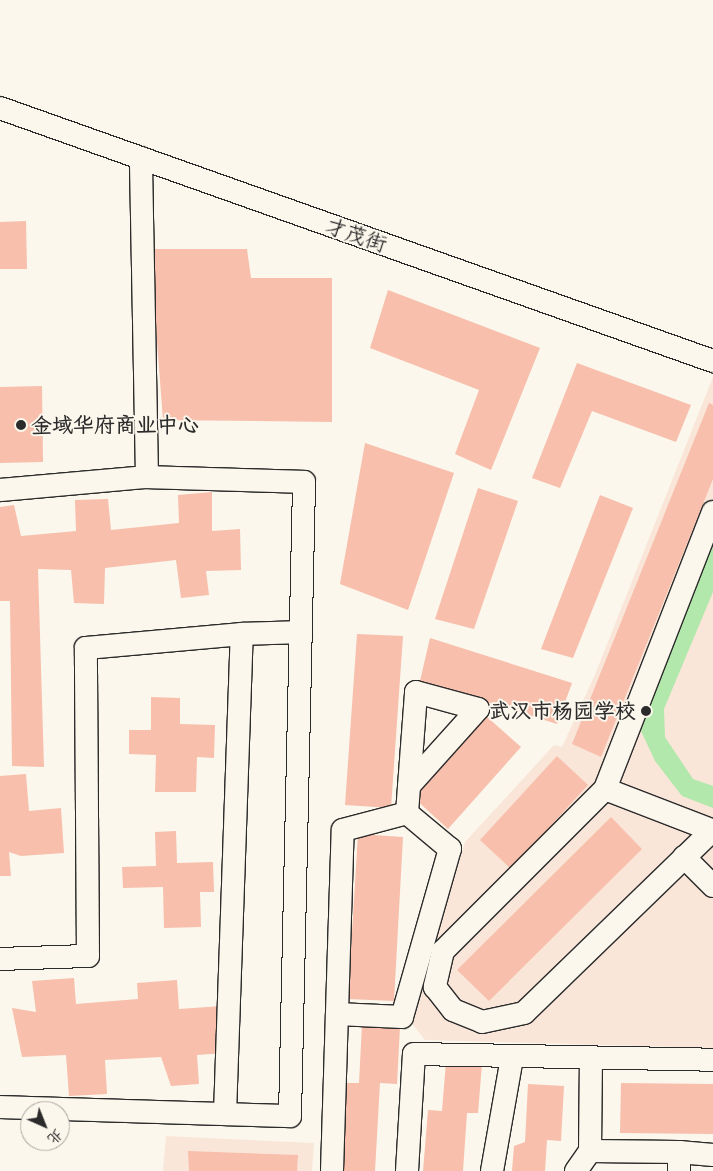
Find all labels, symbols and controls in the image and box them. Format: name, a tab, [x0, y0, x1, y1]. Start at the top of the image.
street label: 才茂街	[322, 213, 390, 257]
place label: 金域华府商业中心	[31, 412, 199, 438]
marker: 金域华府商业中心	[15, 419, 27, 431]
place label: 武汉市杨园学校	[489, 698, 636, 724]
marker: 武汉市杨园学校	[640, 705, 652, 717]
north arrow	[20, 1101, 70, 1151]
text: 北	[44, 1125, 66, 1147]

